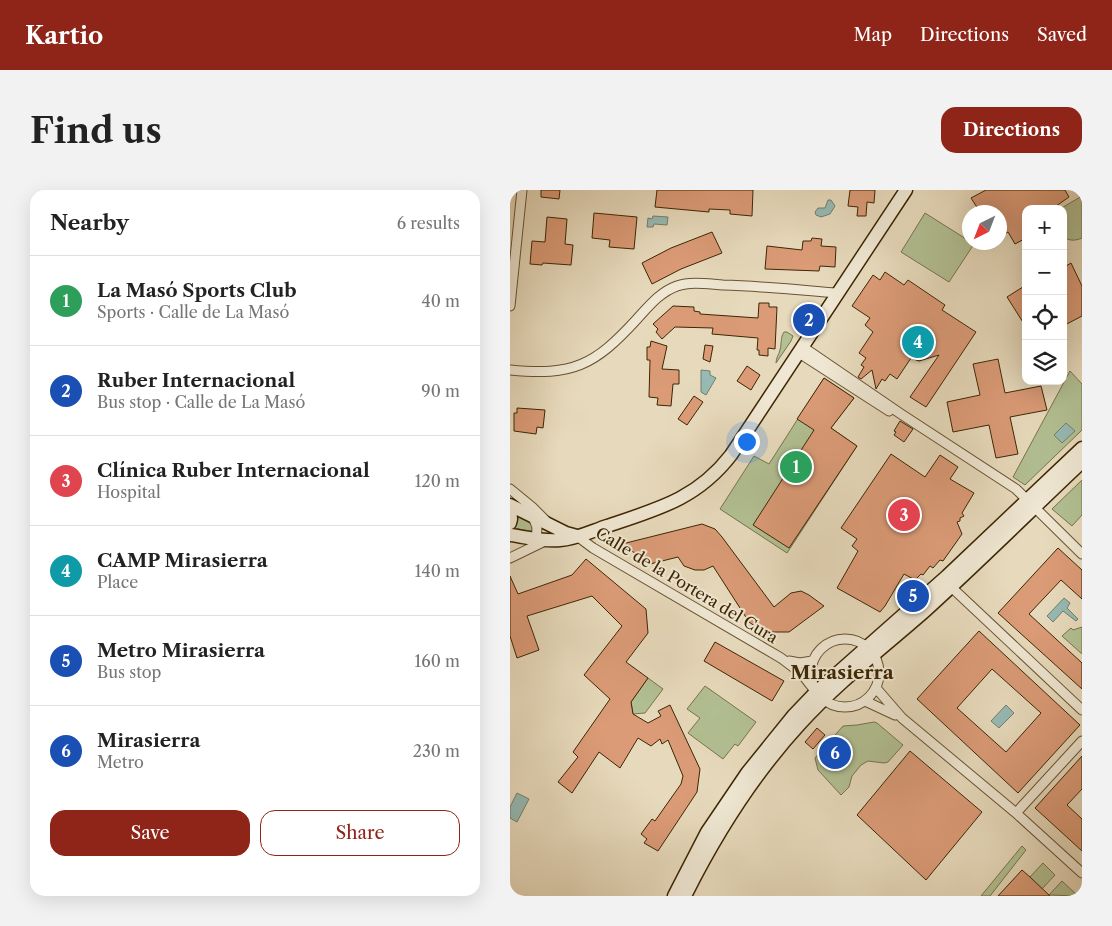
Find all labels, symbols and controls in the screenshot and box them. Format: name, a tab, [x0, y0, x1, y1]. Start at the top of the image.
text: Kartio	[25, 21, 103, 50]
text: Map	[853, 24, 892, 46]
text: Directions	[920, 24, 1009, 46]
text: Saved	[1037, 24, 1087, 46]
button: Directions	[941, 107, 1082, 153]
text: Find us	[30, 109, 162, 152]
north arrow	[962, 205, 1007, 250]
map controls	[1022, 205, 1067, 385]
button: +	[1022, 205, 1067, 250]
text: Nearby	[50, 210, 129, 235]
text: 6 results	[397, 213, 460, 233]
button: −	[1022, 250, 1067, 295]
text: La Masó Sports Club	[97, 279, 297, 302]
text: 1	[62, 291, 70, 311]
text: 40 m	[421, 291, 460, 311]
button: locate	[1022, 295, 1067, 340]
pin: 2	[793, 301, 825, 339]
text: Sports · Calle de La Masó	[97, 302, 289, 322]
pin: 4	[902, 323, 934, 361]
button: layers	[1022, 340, 1067, 385]
text: Ruber Internacional	[97, 369, 295, 392]
text: 2	[61, 381, 71, 401]
text: 90 m	[421, 381, 460, 401]
text: Bus stop · Calle de La Masó	[97, 392, 305, 412]
your location	[734, 429, 760, 455]
pin: 1	[780, 448, 812, 486]
text: Clínica Ruber Internacional	[97, 459, 370, 482]
text: 3	[61, 471, 71, 491]
text: 120 m	[415, 471, 460, 491]
text: Hospital	[97, 482, 161, 502]
pin: 3	[888, 496, 920, 534]
street label: Calle de la Portera del Cura	[592, 523, 782, 648]
text: CAMP Mirasierra	[97, 549, 268, 572]
text: 4	[61, 561, 71, 581]
text: 140 m	[415, 561, 460, 581]
text: Place	[97, 572, 138, 592]
pin: 5	[897, 577, 929, 615]
text: Metro Mirasierra	[97, 639, 265, 662]
text: 5	[62, 651, 70, 671]
text: 160 m	[415, 651, 460, 671]
district label: Mirasierra	[790, 661, 895, 684]
text: Bus stop	[97, 662, 161, 682]
text: Mirasierra	[97, 729, 200, 752]
pin: 6	[819, 734, 851, 772]
text: 6	[61, 741, 71, 761]
text: 230 m	[413, 741, 460, 761]
text: Metro	[97, 752, 144, 772]
button: Save	[50, 810, 250, 856]
button: Share	[260, 810, 460, 856]

